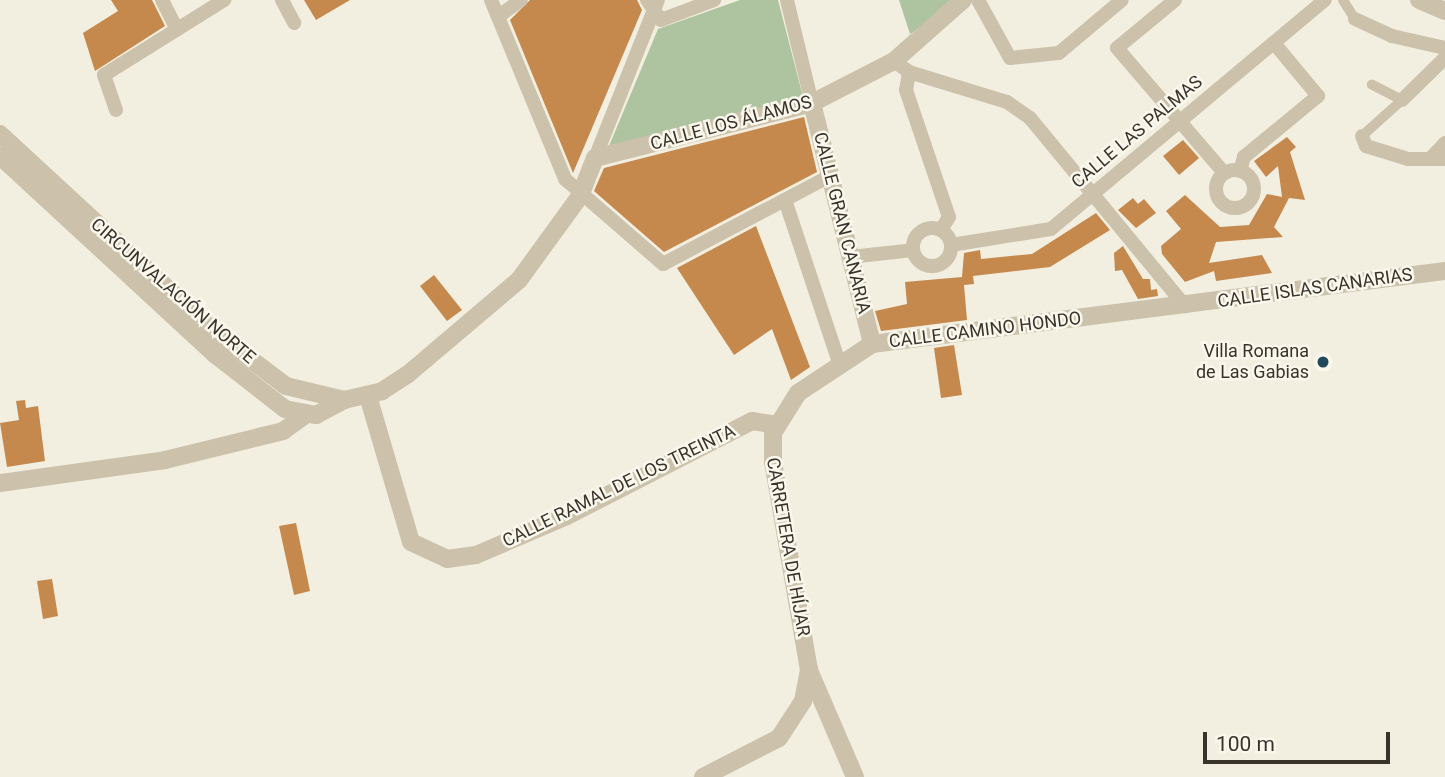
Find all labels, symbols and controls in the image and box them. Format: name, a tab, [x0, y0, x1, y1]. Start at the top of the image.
street label: CALLE LAS PALMAS	[1067, 71, 1207, 193]
street label: CALLE LOS ÁLAMOS	[648, 91, 814, 155]
street label: CALLE GRAN CANARIA	[809, 130, 875, 316]
street label: CIRCUNVALACIÓN NORTE	[86, 214, 260, 368]
street label: CALLE ISLAS CANARIAS	[1216, 264, 1414, 312]
street label: CALLE CAMINO HONDO	[888, 307, 1082, 353]
place label: Villa Romana de Las Gabias	[1196, 341, 1309, 384]
marker: Villa Romana de Las Gabias	[1315, 354, 1331, 370]
street label: CALLE RAMAL DE LOS TREINTA	[499, 420, 739, 552]
street label: CARRETERA DE HÍJAR	[762, 456, 814, 638]
scale bar	[1207, 718, 1394, 762]
text: 100 m	[1216, 732, 1275, 756]

